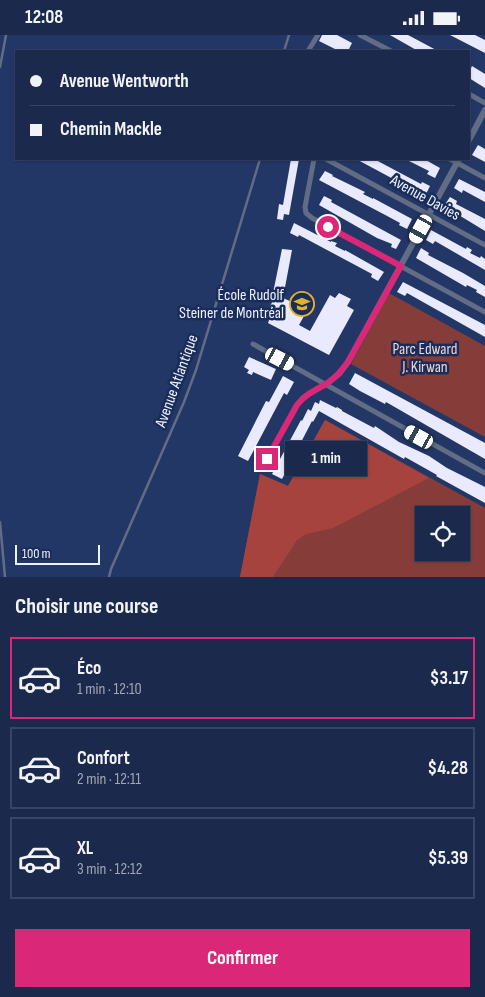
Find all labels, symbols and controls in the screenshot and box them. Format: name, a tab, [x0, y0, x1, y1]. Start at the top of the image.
text: 12:08	[25, 6, 63, 29]
text: Avenue Wentworth	[60, 70, 189, 93]
text: Chemin Mackle	[60, 118, 162, 141]
street label: Avenue Davies	[386, 171, 463, 225]
car	[407, 212, 434, 246]
route start	[317, 216, 339, 238]
place label: École Rudolf Steiner de Montréal	[179, 286, 284, 323]
school or university icon: École Rudolf Steiner de Montréal	[289, 291, 315, 317]
street label: Avenue Atlantique	[151, 332, 203, 431]
park label: Parc Edward J. Kirwan	[392, 340, 458, 377]
car	[263, 345, 296, 373]
car	[402, 423, 435, 451]
callout: 1 min	[284, 441, 367, 477]
route end	[256, 448, 278, 470]
text: 1 min	[311, 449, 341, 468]
map controls	[415, 506, 470, 561]
button: locate	[415, 506, 470, 561]
scale bar	[15, 542, 100, 565]
text: 100 m	[22, 545, 51, 562]
text: Choisir une course	[15, 593, 158, 620]
icon: car	[17, 656, 62, 701]
text: Éco	[77, 657, 101, 680]
text: $3.17	[430, 667, 468, 690]
text: 1 min · 12:10	[77, 680, 142, 699]
icon: car	[17, 746, 62, 791]
text: Confort	[77, 747, 130, 770]
text: $4.28	[427, 757, 468, 780]
text: 2 min · 12:11	[77, 770, 141, 789]
icon: car	[17, 836, 62, 881]
text: XL	[77, 837, 93, 860]
text: $5.39	[428, 847, 468, 870]
text: 3 min · 12:12	[77, 860, 142, 879]
button: Confirmer	[15, 929, 470, 987]

